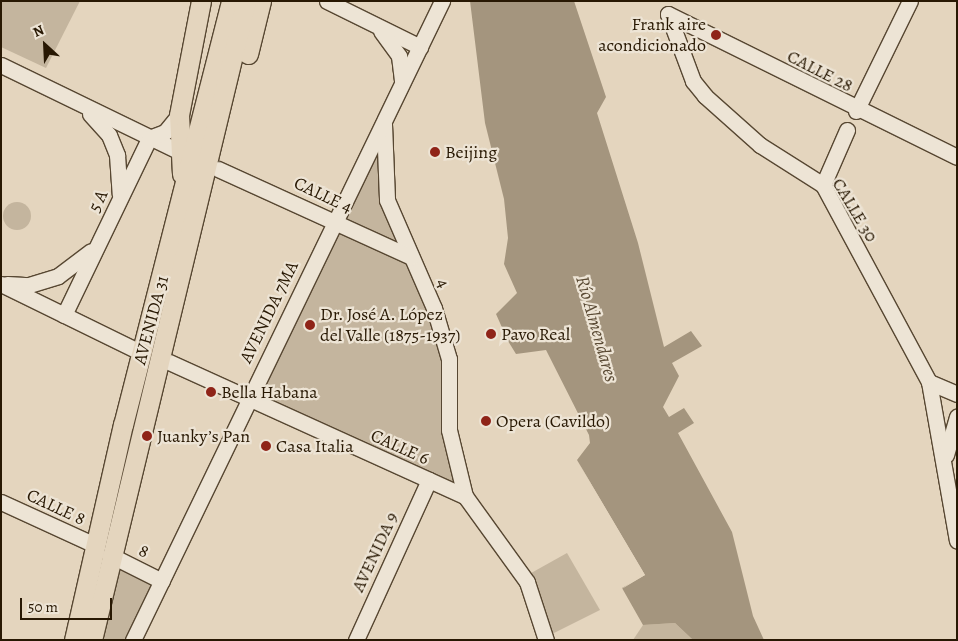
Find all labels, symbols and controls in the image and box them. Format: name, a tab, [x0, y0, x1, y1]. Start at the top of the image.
place label: Frank aire acondicionado	[598, 14, 706, 56]
north arrow	[20, 20, 70, 70]
text: N	[30, 20, 47, 42]
marker: Frank aire acondicionado	[710, 29, 722, 41]
street label: CALLE 28	[784, 45, 856, 97]
place label: Beijing	[445, 141, 497, 163]
marker: Beijing	[429, 146, 441, 158]
street label: CALLE 4	[290, 172, 356, 218]
street label: CALLE 30	[828, 174, 882, 246]
street label: 5 A	[84, 186, 112, 216]
street label: AVENIDA 7MA	[235, 258, 303, 366]
street label: AVENIDA 31	[129, 273, 173, 367]
water label: Río Almendares	[570, 273, 622, 385]
street label: 4	[431, 275, 455, 291]
place label: Dr. José A. López del Valle (1875-1937)	[320, 304, 460, 346]
marker: Dr. José A. López del Valle (1875-1937)	[304, 319, 316, 331]
place label: Pavo Real	[501, 323, 570, 345]
marker: Pavo Real	[485, 328, 497, 340]
place label: Bella Habana	[221, 381, 318, 403]
marker: Bella Habana	[205, 386, 217, 398]
place label: Opera (Cavildo)	[496, 410, 610, 432]
marker: Opera (Cavildo)	[480, 415, 492, 427]
place label: Juanky’s Pan	[157, 425, 250, 447]
street label: CALLE 6	[367, 425, 433, 469]
marker: Juanky’s Pan	[141, 430, 153, 442]
place label: Casa Italia	[276, 435, 354, 457]
marker: Casa Italia	[260, 440, 272, 452]
street label: CALLE 8	[23, 484, 89, 530]
street label: AVENIDA 9	[347, 509, 403, 595]
street label: 8	[135, 539, 153, 563]
scale bar	[22, 588, 115, 620]
text: 50 m	[28, 597, 58, 617]

